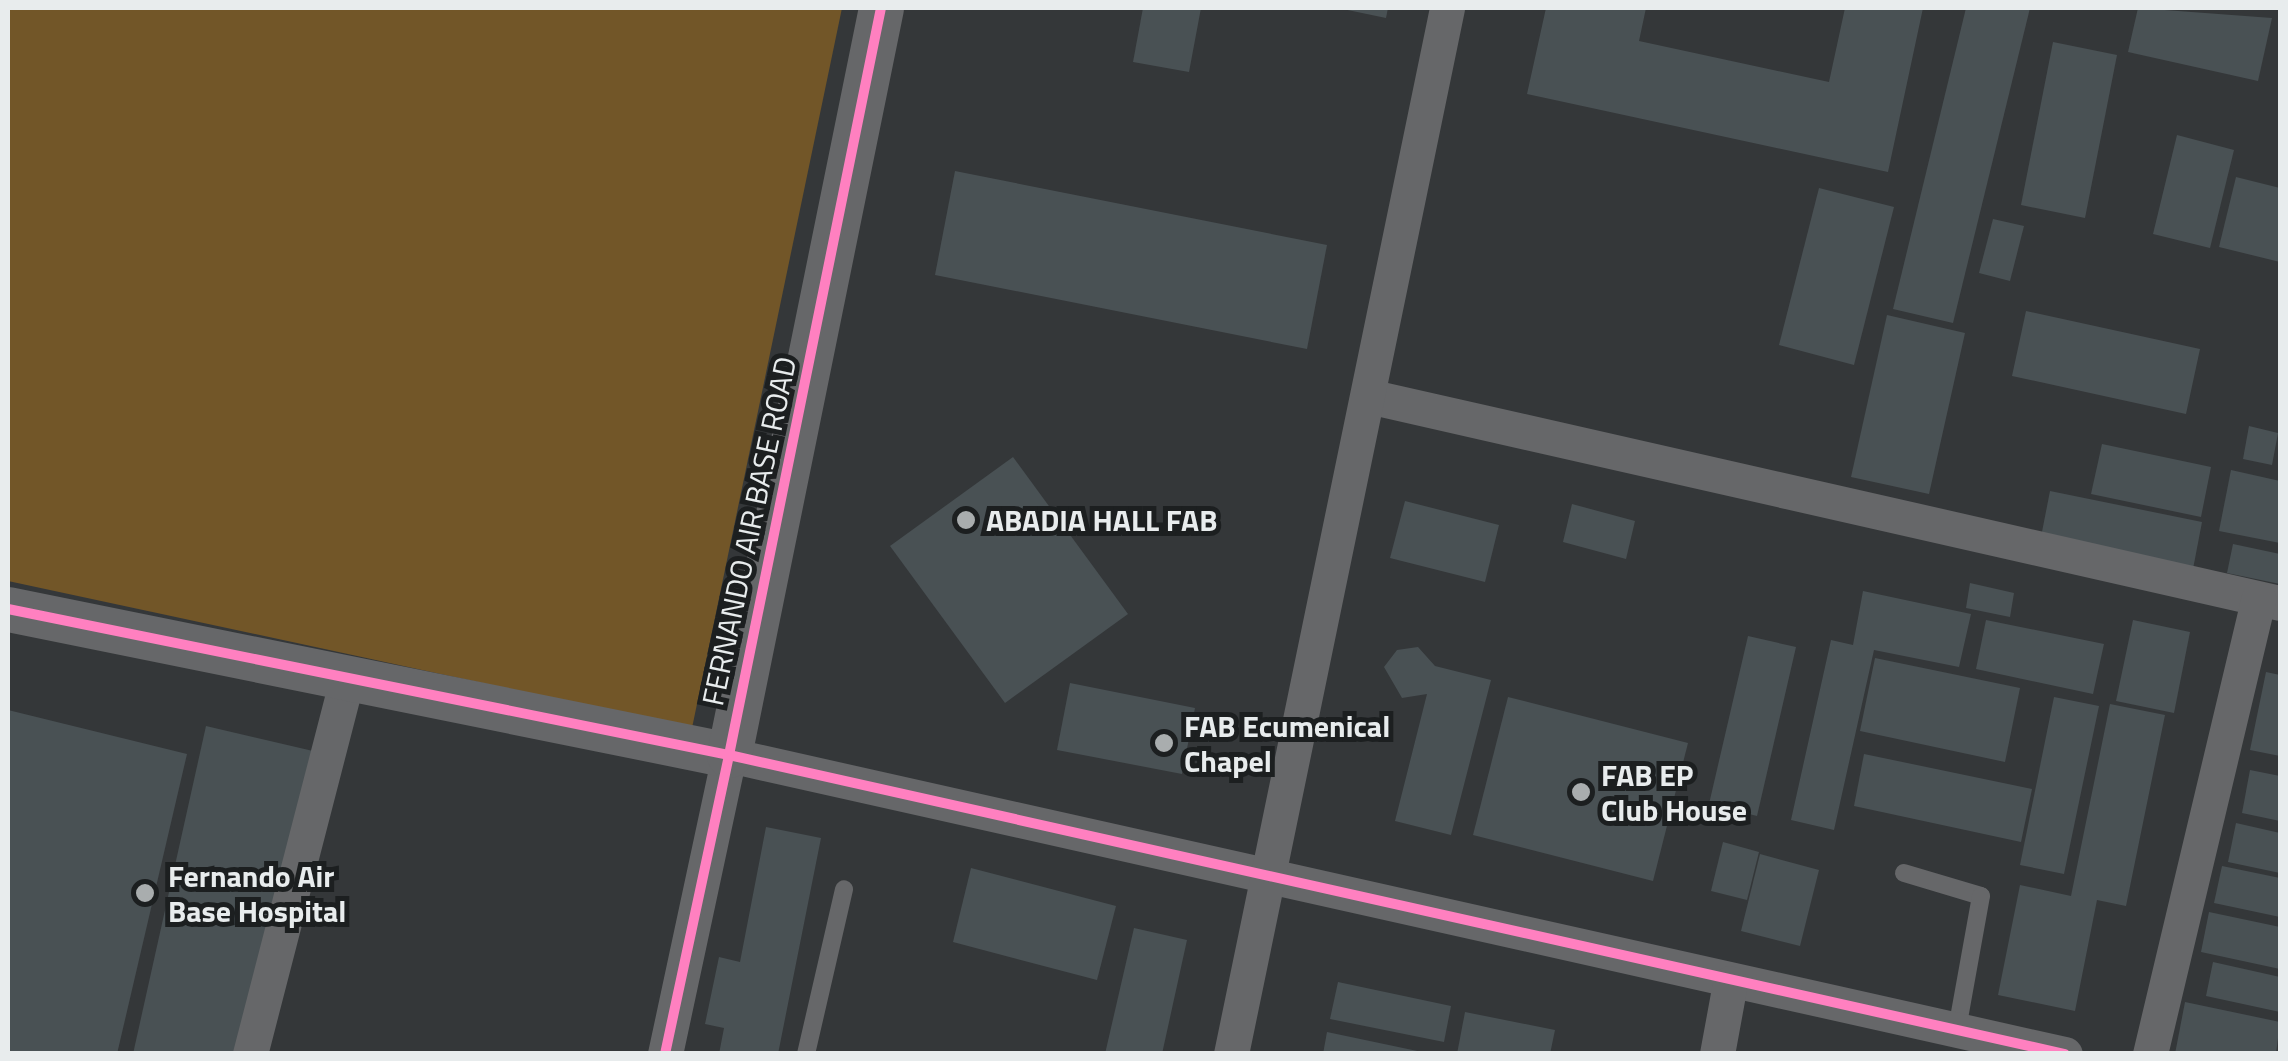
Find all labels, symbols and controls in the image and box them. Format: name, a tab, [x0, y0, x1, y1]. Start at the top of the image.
street label: FERNANDO AIR BASE ROAD	[694, 353, 804, 709]
place label: ABADIA HALL FAB	[986, 502, 1217, 538]
marker: ABADIA HALL FAB	[955, 509, 977, 531]
place label: FAB Ecumenical Chapel	[1184, 708, 1390, 778]
marker: FAB Ecumenical Chapel	[1153, 732, 1175, 754]
place label: FAB EP Club House	[1601, 757, 1747, 828]
marker: FAB EP Club House	[1570, 781, 1592, 803]
place label: Fernando Air Base Hospital	[168, 858, 346, 928]
marker: Fernando Air Base Hospital	[132, 880, 158, 906]

